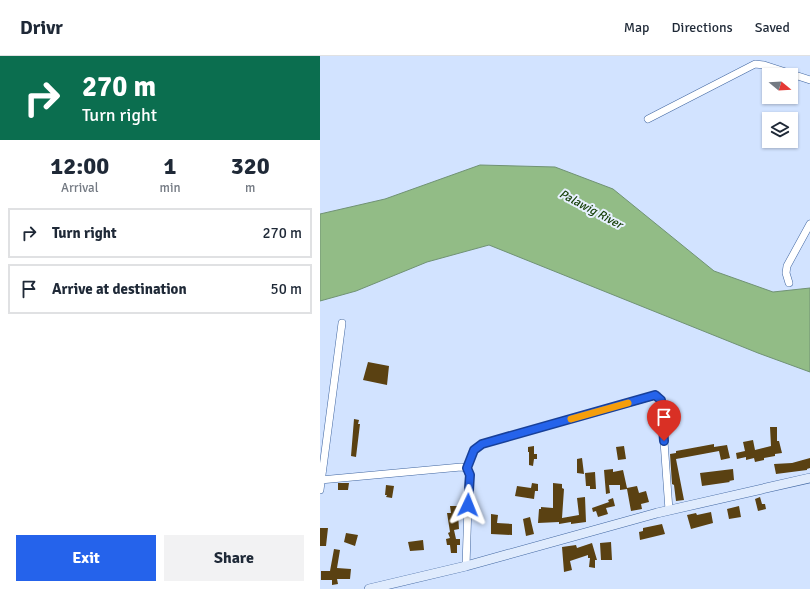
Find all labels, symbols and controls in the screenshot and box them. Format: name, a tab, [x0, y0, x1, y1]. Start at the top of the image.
text: Drivr	[20, 16, 63, 40]
text: Map	[624, 19, 650, 36]
text: Directions	[672, 19, 733, 36]
text: Saved	[755, 19, 790, 36]
north arrow	[762, 68, 798, 104]
map controls	[762, 68, 798, 148]
text: 270 m	[82, 70, 156, 104]
icon: right	[16, 72, 68, 124]
text: Turn right	[82, 104, 157, 126]
button: layers	[762, 112, 798, 148]
text: 12:00	[50, 151, 109, 181]
text: 1	[164, 151, 176, 181]
text: 320	[231, 151, 270, 181]
text: Arrival	[61, 180, 98, 196]
text: min	[160, 180, 181, 196]
text: m	[245, 180, 255, 196]
water label: Palawig River	[557, 187, 626, 233]
icon: right	[18, 222, 40, 244]
text: Turn right	[52, 224, 117, 242]
text: 270 m	[262, 224, 302, 242]
icon: arrive	[18, 278, 40, 300]
text: Arrive at destination	[52, 280, 187, 298]
text: 50 m	[271, 280, 302, 298]
pin	[647, 400, 681, 441]
icon: arrive	[653, 406, 675, 428]
position arrow	[447, 484, 489, 526]
button: Exit	[16, 535, 156, 581]
button: Share	[164, 535, 304, 581]

